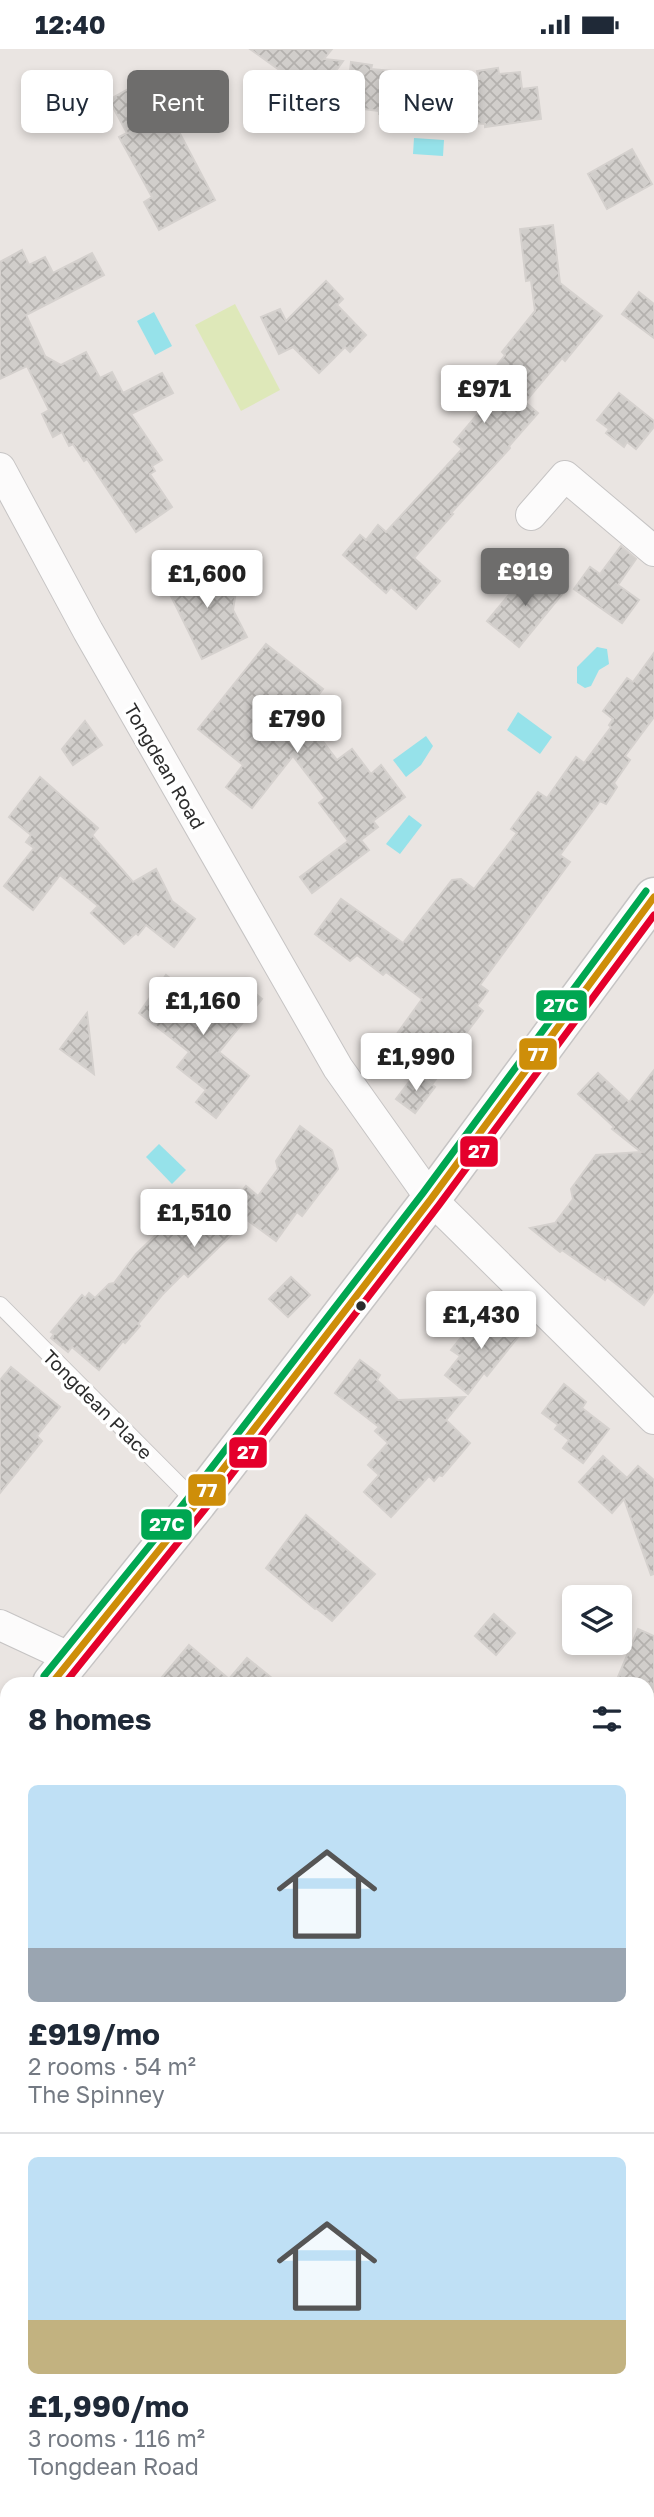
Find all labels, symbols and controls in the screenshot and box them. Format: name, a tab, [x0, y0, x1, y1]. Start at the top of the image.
text: 12:40	[35, 9, 106, 40]
chip: Buy	[21, 70, 113, 133]
chip: Rent	[127, 70, 229, 133]
chip: Filters	[243, 70, 365, 133]
chip: New	[379, 70, 478, 133]
pin: £971	[443, 365, 525, 425]
text: £971	[457, 374, 511, 402]
pin: £919	[484, 549, 566, 608]
pin: £1,600	[150, 551, 264, 610]
text: £919	[497, 557, 553, 585]
text: £1,600	[168, 559, 246, 587]
pin: £790	[256, 695, 338, 755]
street label: Tongdean Road	[120, 699, 210, 833]
text: £790	[268, 704, 326, 732]
pin: £1,160	[146, 977, 260, 1037]
text: £1,160	[165, 986, 241, 1014]
line badge: 27C	[535, 989, 588, 1022]
text: 27C	[543, 993, 579, 1016]
pin: £1,990	[359, 1033, 473, 1093]
line badge: 77	[518, 1037, 558, 1071]
text: £1,990	[377, 1042, 455, 1070]
text: 77	[528, 1042, 548, 1065]
line badge: 27	[459, 1135, 499, 1168]
text: 27	[468, 1139, 490, 1162]
pin: £1,510	[137, 1189, 251, 1249]
text: £1,510	[156, 1198, 232, 1226]
pin: £1,430	[424, 1291, 538, 1351]
unlabelled marker	[354, 1299, 368, 1313]
text: £1,430	[442, 1300, 520, 1328]
street label: Tongdean Place	[38, 1344, 158, 1464]
line badge: 27	[228, 1436, 268, 1469]
text: 27	[237, 1440, 259, 1463]
line badge: 77	[187, 1473, 227, 1507]
text: 77	[197, 1478, 217, 1501]
line badge: 27C	[140, 1508, 193, 1541]
text: 27C	[149, 1512, 185, 1535]
map controls	[562, 1585, 632, 1655]
button: layers	[562, 1585, 632, 1655]
icon: filters	[588, 1700, 626, 1738]
text: 8 homes	[28, 1701, 152, 1737]
icon: home	[264, 1831, 390, 1957]
text: £919/mo	[28, 2016, 160, 2052]
text: 2 rooms · 54 m²	[28, 2052, 196, 2080]
text: The Spinney	[28, 2080, 165, 2108]
icon: home	[264, 2203, 390, 2329]
text: £1,990/mo	[28, 2388, 189, 2424]
text: 3 rooms · 116 m²	[28, 2424, 205, 2452]
text: Tongdean Road	[28, 2452, 199, 2480]

